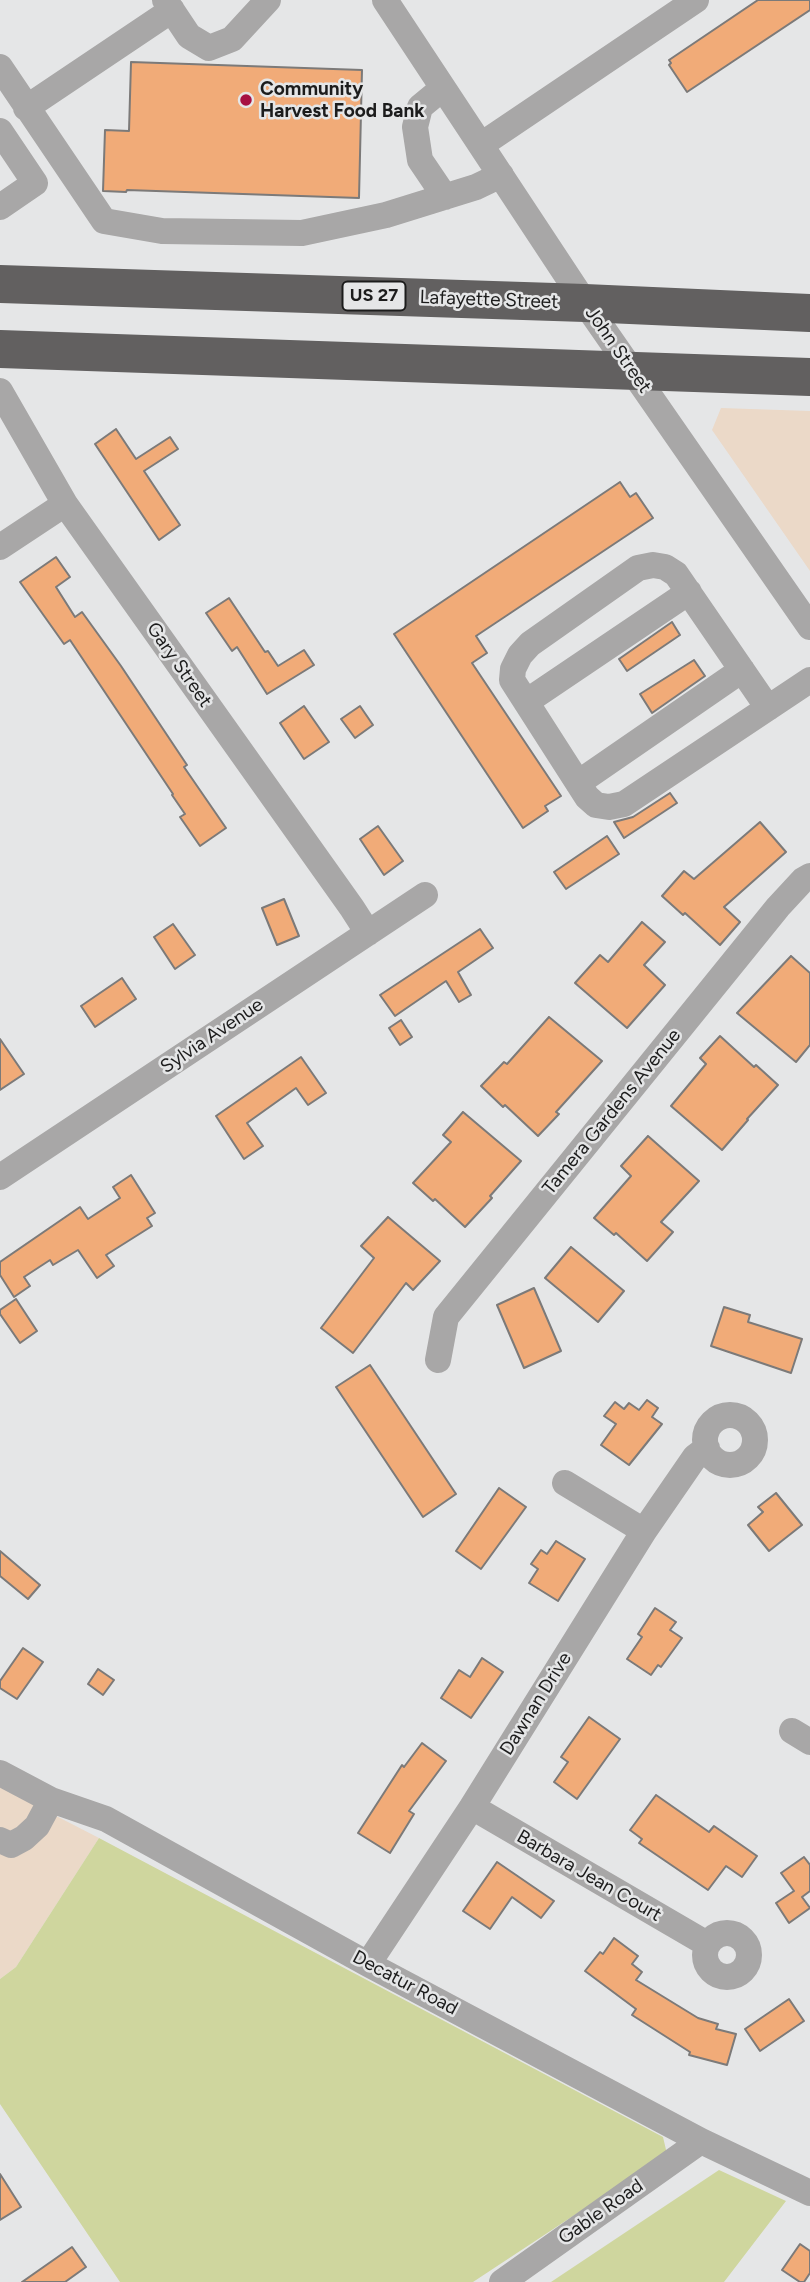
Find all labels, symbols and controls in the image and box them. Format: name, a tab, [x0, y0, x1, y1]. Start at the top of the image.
place label: Community Harvest Food Bank	[260, 78, 424, 122]
marker: Community Harvest Food Bank	[238, 92, 254, 108]
road number: US 27	[342, 282, 406, 310]
street label: Lafayette Street	[419, 286, 559, 314]
street label: John Street	[580, 303, 656, 397]
street label: Gary Street	[141, 618, 217, 712]
street label: Sylvia Avenue	[156, 993, 268, 1079]
street label: Tamera Gardens Avenue	[538, 1024, 686, 1200]
street label: Dawnan Drive	[495, 1648, 577, 1760]
street label: Barbara Jean Court	[513, 1825, 665, 1927]
street label: Decatur Road	[348, 1946, 462, 2020]
street label: Gable Road	[554, 2174, 648, 2250]

